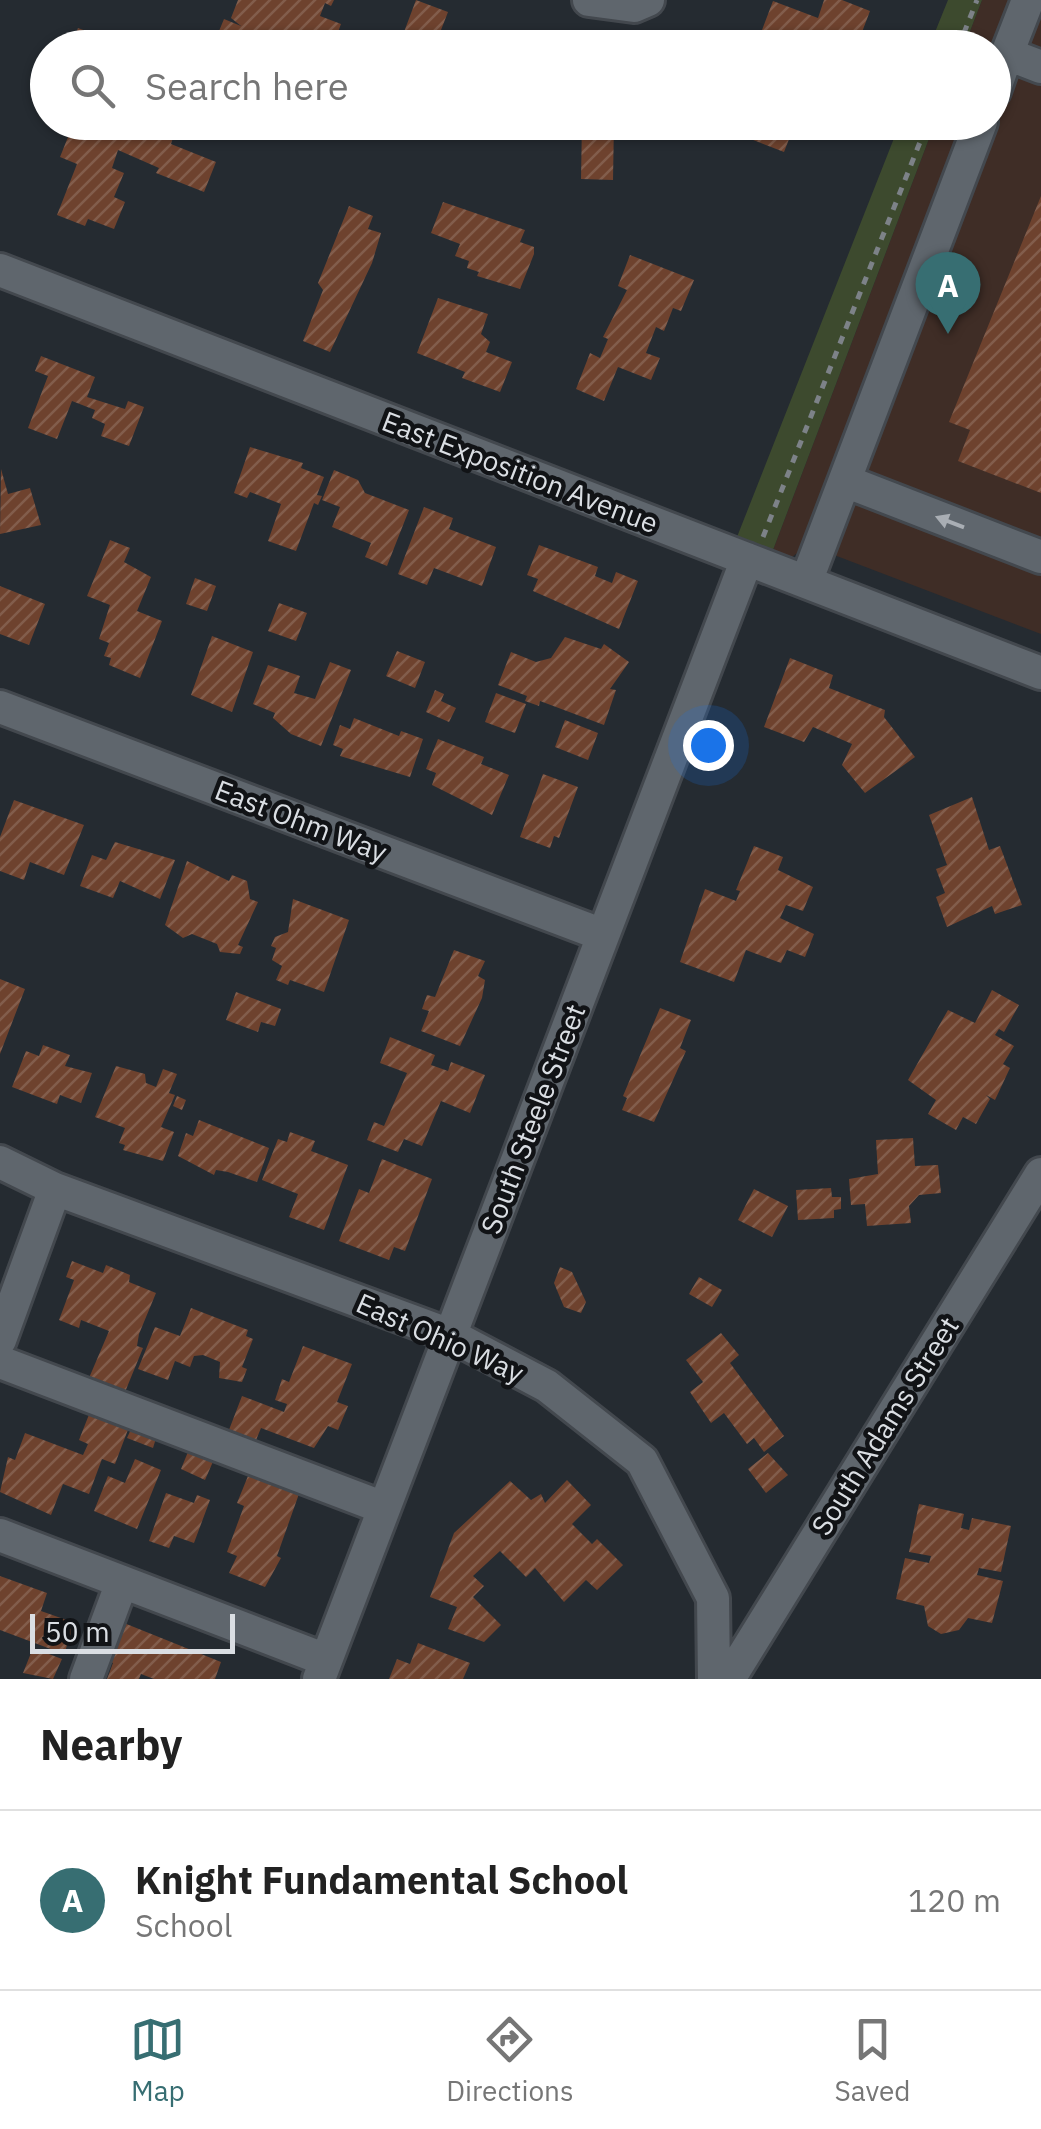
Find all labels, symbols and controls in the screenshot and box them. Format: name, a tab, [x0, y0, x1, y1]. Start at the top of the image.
search box	[30, 30, 1011, 140]
icon: search	[65, 58, 120, 113]
text: Search here	[145, 61, 349, 110]
pin: A	[916, 252, 980, 334]
street label: East Exposition Avenue	[377, 402, 663, 541]
one-way arrow	[935, 513, 965, 529]
your location	[683, 720, 734, 771]
street label: East Ohm Way	[210, 771, 393, 870]
street label: South Steele Street	[472, 999, 593, 1239]
street label: East Ohio Way	[351, 1284, 530, 1391]
street label: South Adams Street	[802, 1310, 967, 1542]
scale bar	[30, 1609, 235, 1654]
text: 50 m	[45, 1613, 110, 1650]
text: Nearby	[40, 1717, 182, 1772]
text: Knight Fundamental School	[135, 1855, 628, 1904]
text: A	[62, 1879, 83, 1921]
text: 120 m	[908, 1879, 1001, 1921]
text: School	[135, 1904, 232, 1946]
tab: Map	[130, 2012, 185, 2109]
tab: Directions	[446, 2012, 574, 2109]
tab: Saved	[834, 2012, 911, 2109]

